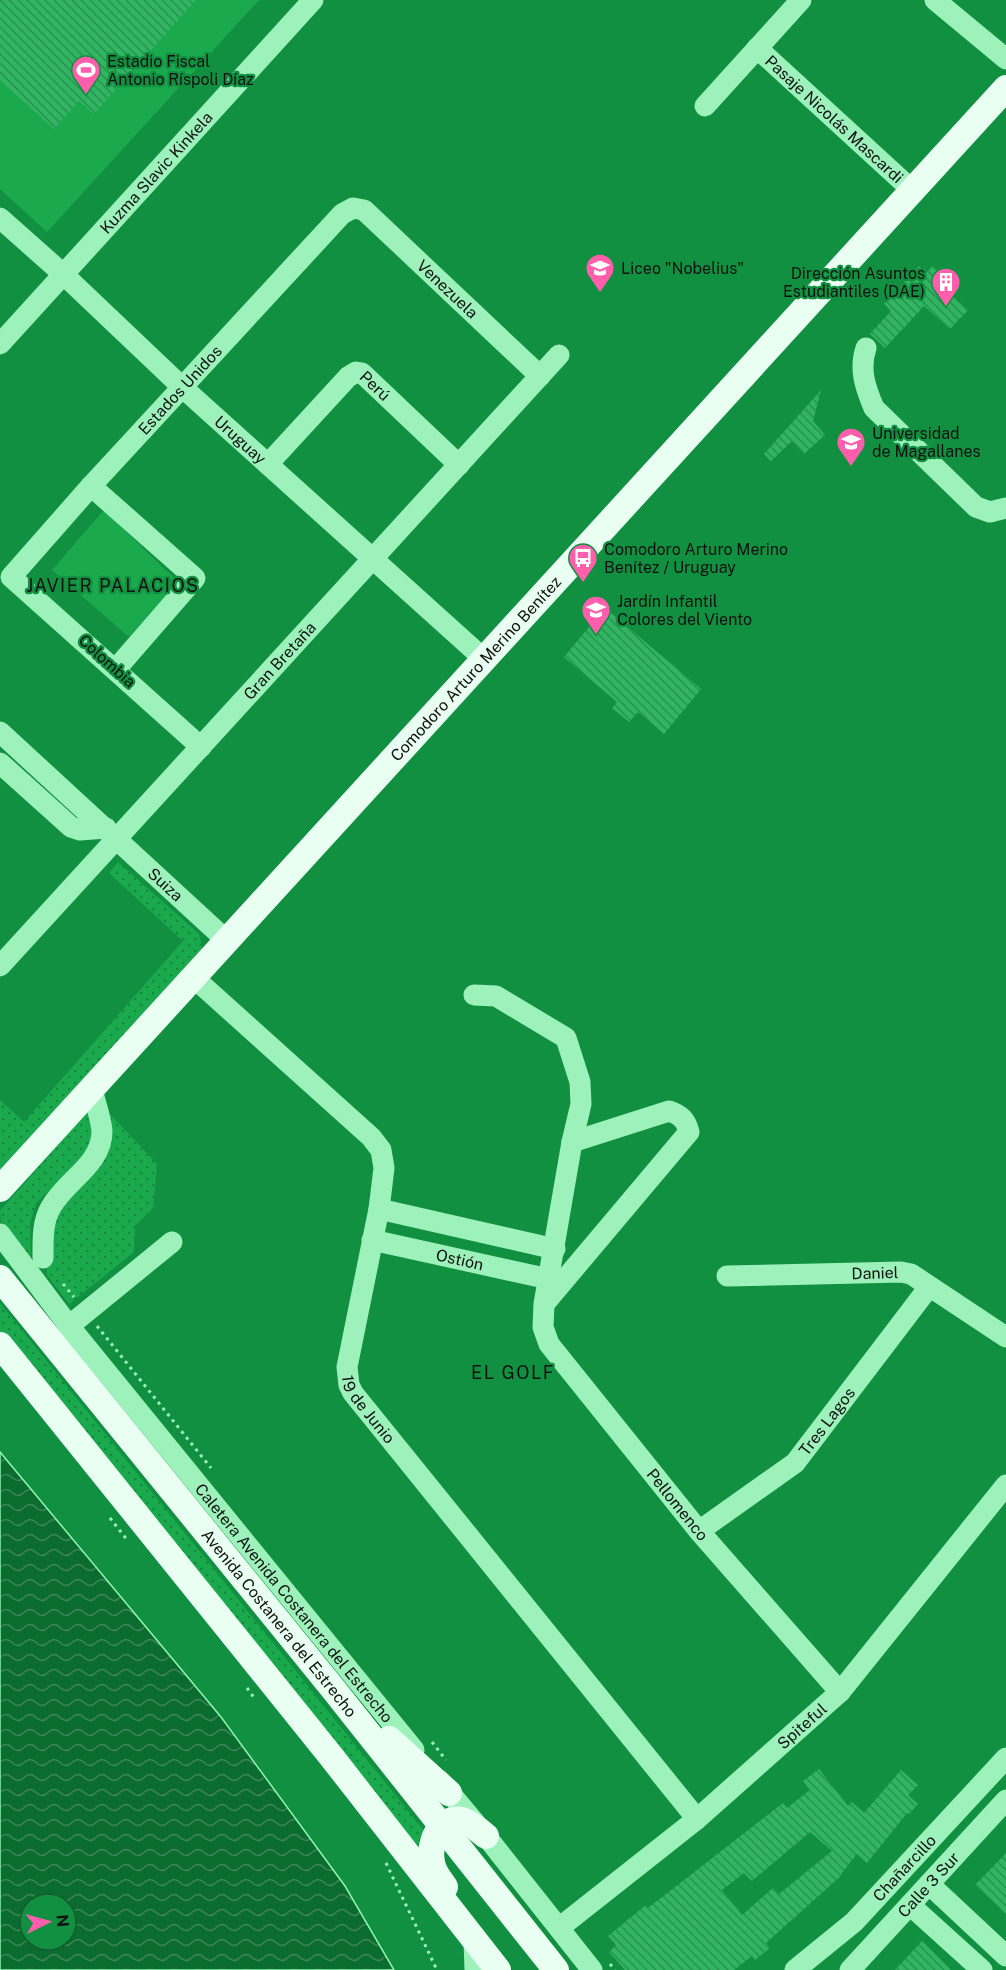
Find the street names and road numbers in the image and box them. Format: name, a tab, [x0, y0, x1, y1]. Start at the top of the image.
street label: Pasaje Nicolás Mascardi	[762, 51, 907, 187]
street label: Kuzma Slavic Kinkela	[96, 108, 216, 237]
street label: Venezuela	[413, 256, 482, 322]
street label: Estados Unidos	[134, 341, 225, 438]
street label: Perú	[356, 367, 394, 404]
street label: Uruguay	[211, 411, 270, 468]
street label: Comodoro Arturo Merino Benítez	[386, 572, 565, 765]
street label: Gran Bretaña	[239, 618, 320, 703]
street label: Colombia	[75, 631, 139, 691]
street label: Suiza	[144, 864, 187, 905]
street label: Ostión	[434, 1245, 485, 1274]
street label: Daniel	[851, 1263, 899, 1283]
street label: 19 de Junio	[338, 1374, 399, 1447]
street label: Tres Lagos	[795, 1383, 859, 1459]
street label: Pellomenco	[643, 1464, 712, 1544]
street label: Caletera Avenida Costanera del Estrecho	[192, 1479, 398, 1727]
street label: Avenida Costanera del Estrecho	[198, 1525, 362, 1721]
street label: Spiteful	[773, 1699, 830, 1753]
street label: Chañarcillo	[869, 1830, 940, 1905]
street label: Calle 3 Sur	[894, 1848, 963, 1921]

